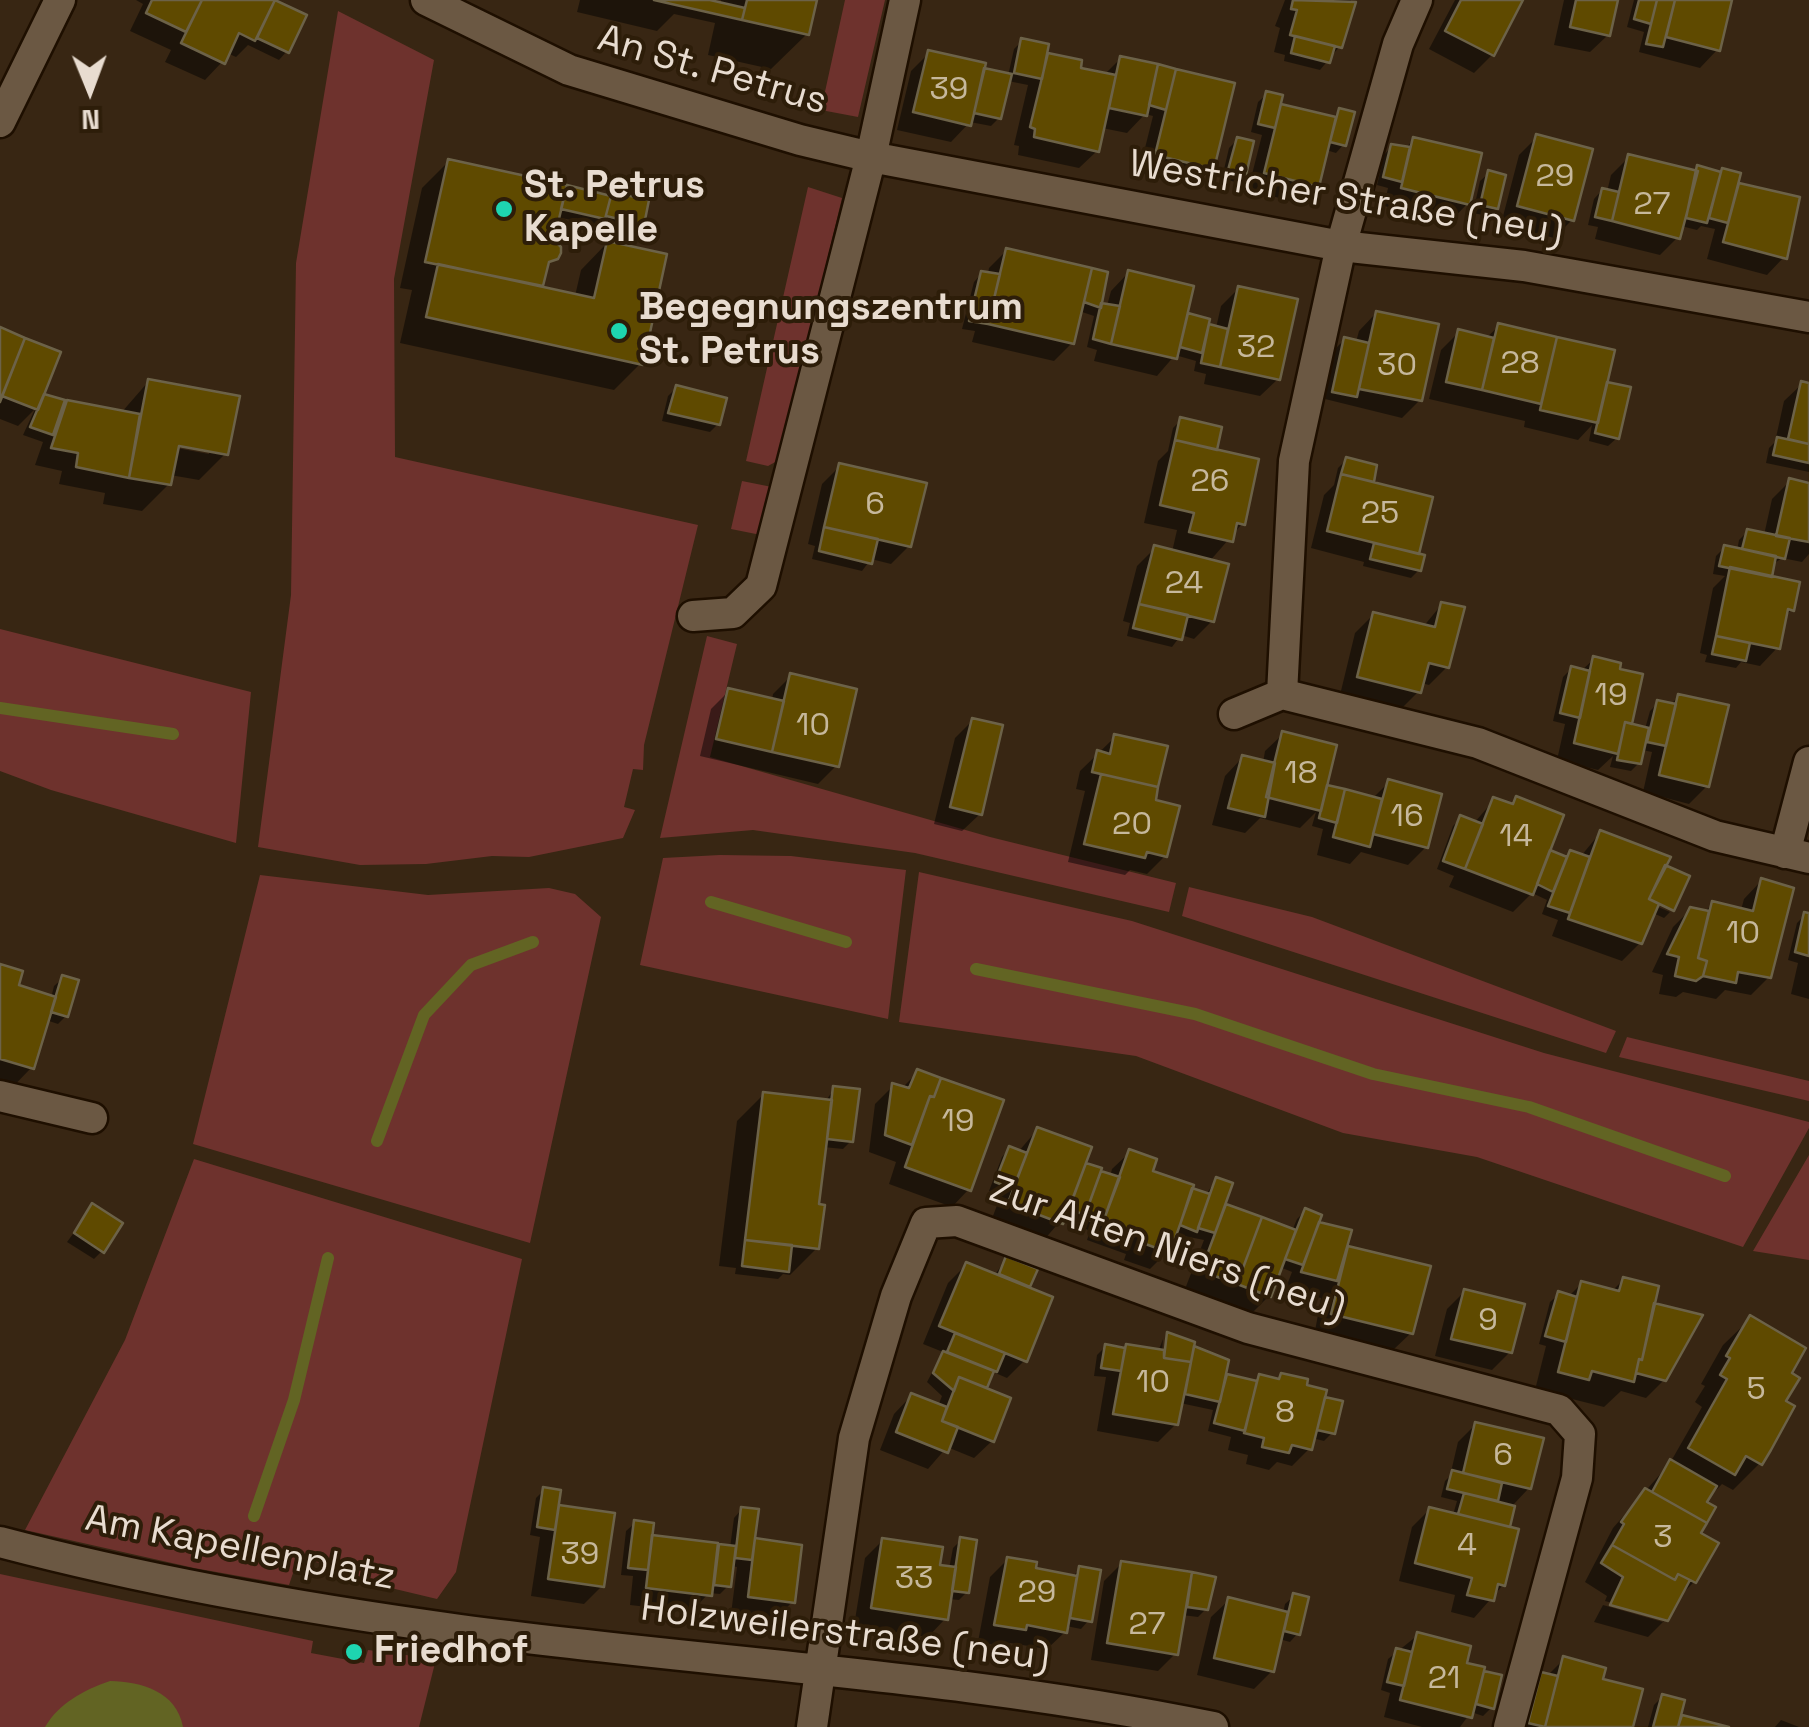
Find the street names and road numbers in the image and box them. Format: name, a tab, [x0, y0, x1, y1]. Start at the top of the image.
street label: An St. Petrus	[592, 17, 832, 125]
street label: Westricher Straße (neu)	[1126, 142, 1566, 256]
street label: Zur Alten Niers (neu)	[983, 1168, 1351, 1332]
street label: Am Kapellenplatz	[81, 1497, 399, 1601]
street label: Holzweilerstraße (neu)	[638, 1586, 1052, 1682]

